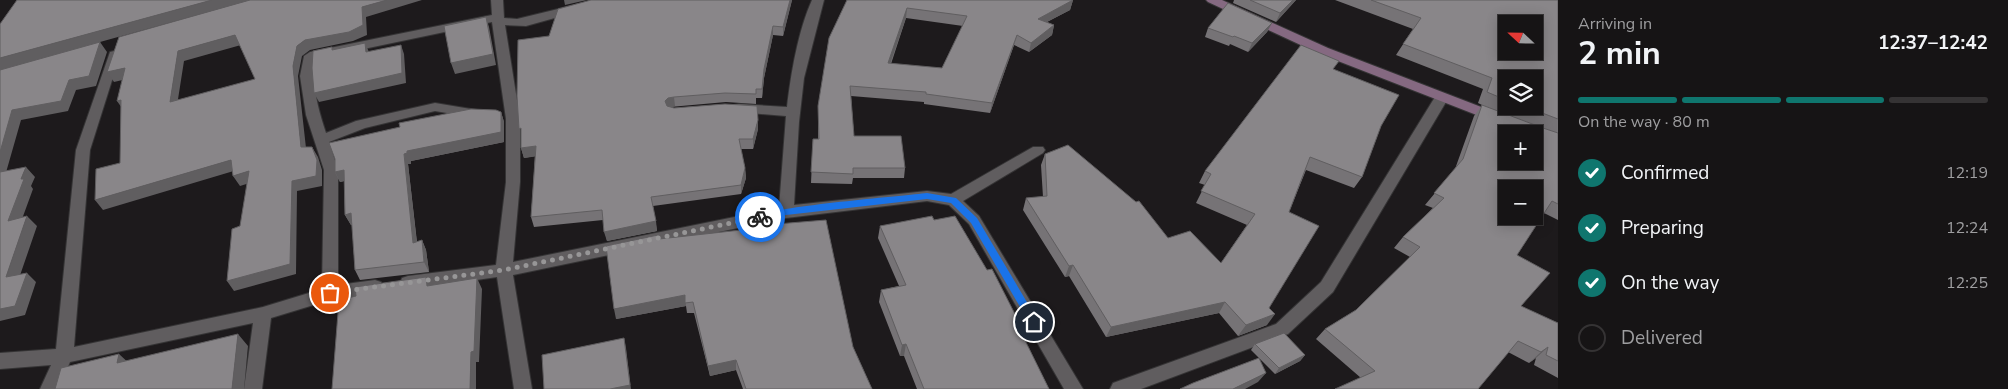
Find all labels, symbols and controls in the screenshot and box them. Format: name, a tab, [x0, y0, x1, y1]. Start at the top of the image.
text: Arriving in	[1578, 13, 1652, 35]
north arrow	[1498, 15, 1542, 60]
map controls	[1498, 15, 1543, 225]
text: 12:37–12:42	[1878, 30, 1988, 56]
text: 2 min	[1578, 32, 1661, 75]
button: layers	[1498, 70, 1543, 115]
text: On the way · 80 m	[1578, 111, 1710, 133]
button: +	[1498, 125, 1543, 170]
icon: check	[1578, 159, 1606, 187]
text: Confirmed	[1621, 160, 1709, 186]
text: 12:19	[1946, 162, 1988, 184]
button: −	[1498, 180, 1543, 225]
courier	[735, 192, 785, 242]
icon: bike	[746, 203, 774, 231]
icon: check	[1578, 214, 1606, 242]
text: Preparing	[1621, 215, 1704, 241]
text: 12:24	[1946, 217, 1988, 239]
icon: check	[1578, 269, 1606, 297]
text: On the way	[1621, 270, 1719, 296]
pin	[309, 272, 351, 314]
text: 12:25	[1946, 272, 1988, 294]
icon: bag	[316, 279, 344, 307]
pin	[1013, 301, 1055, 343]
icon: home	[1020, 308, 1048, 336]
text: Delivered	[1621, 325, 1703, 351]

